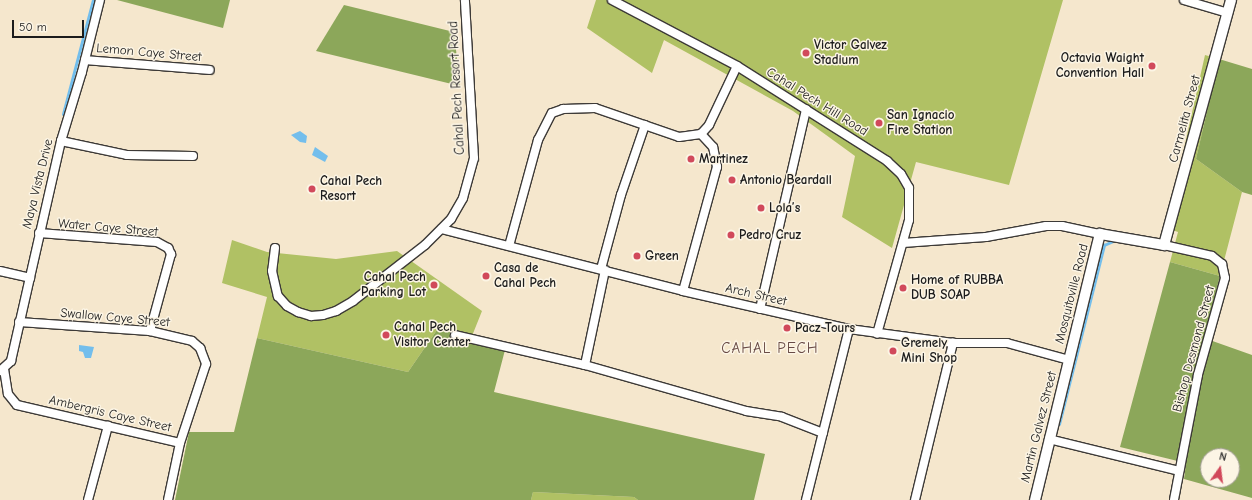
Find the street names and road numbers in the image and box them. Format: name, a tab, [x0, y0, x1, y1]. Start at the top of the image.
street label: Cahal Pech Resort Road	[446, 21, 468, 155]
street label: Lemon Caye Street	[96, 41, 202, 65]
street label: Cahal Pech Hill Road	[763, 64, 871, 140]
street label: Carmelita Street	[1166, 74, 1204, 164]
street label: Maya Vista Drive	[19, 137, 57, 231]
street label: Water Caye Street	[57, 216, 159, 240]
street label: Mosquitoville Road	[1052, 242, 1092, 346]
street label: Arch Street	[724, 280, 788, 310]
street label: Bishop Desmond Street	[1170, 284, 1218, 414]
street label: Swallow Caye Street	[60, 305, 170, 331]
street label: Martin Galvez Street	[1018, 370, 1060, 484]
street label: Ambergris Caye Street	[47, 392, 173, 436]

